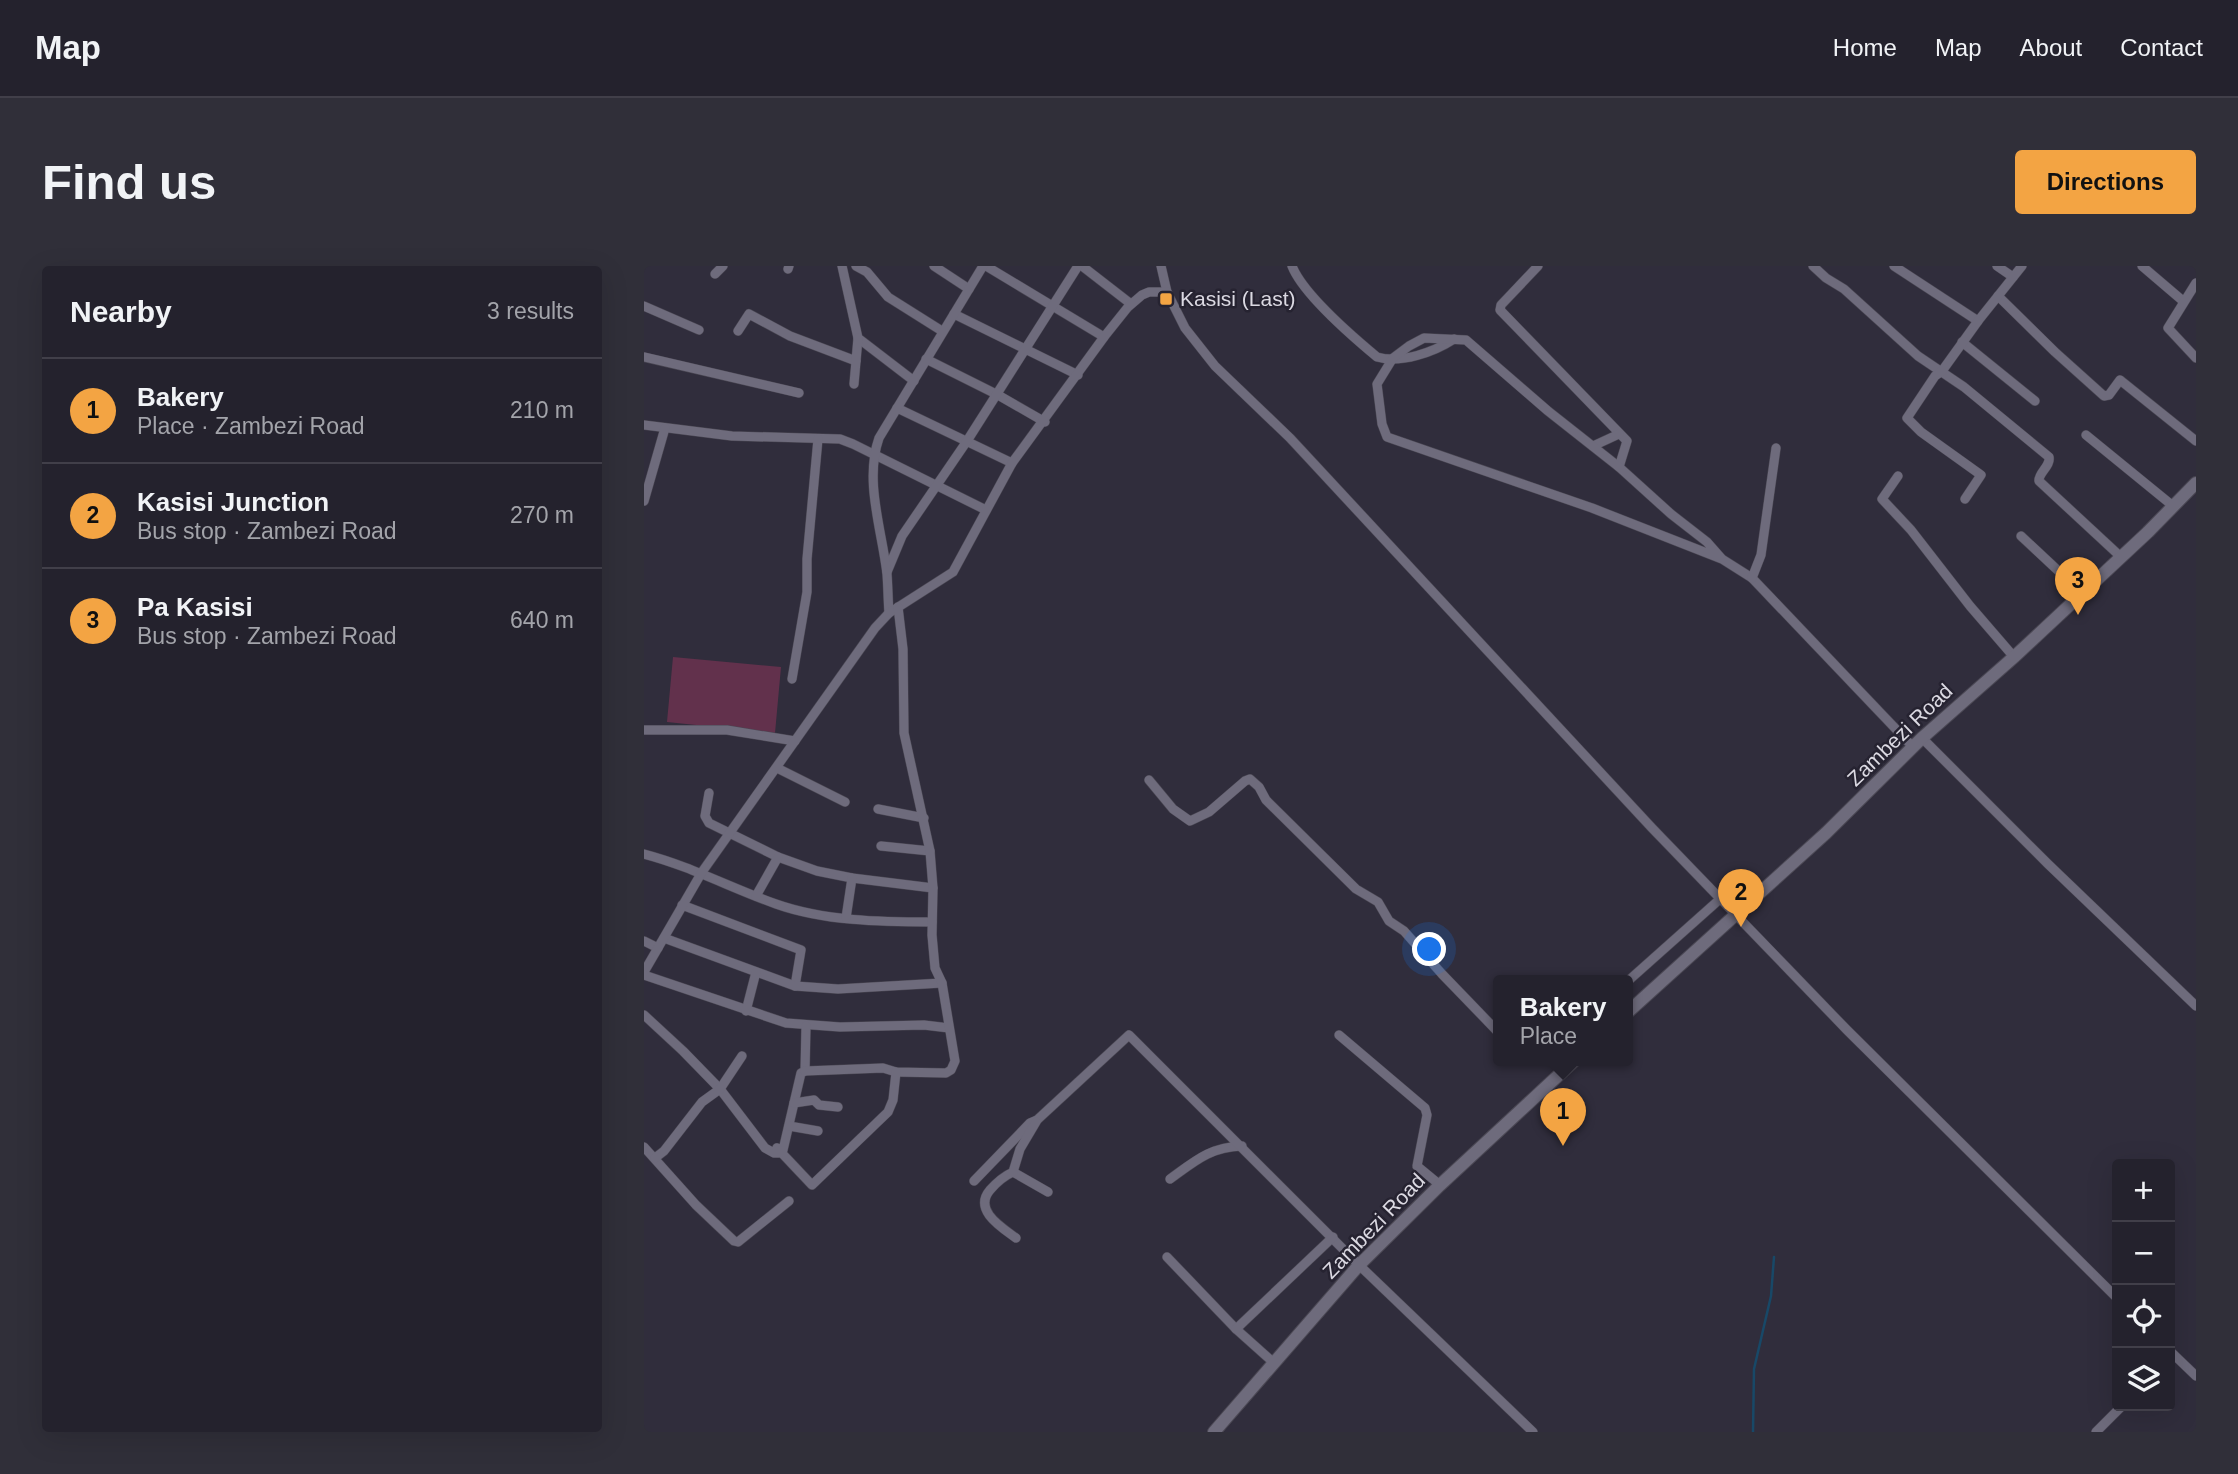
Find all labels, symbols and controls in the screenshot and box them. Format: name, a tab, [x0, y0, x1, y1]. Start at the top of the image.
text: Map	[35, 29, 101, 66]
text: Home	[1833, 34, 1897, 61]
text: Map	[1935, 34, 1982, 61]
text: About	[2020, 34, 2082, 61]
text: Contact	[2120, 34, 2203, 61]
button: Directions	[2015, 150, 2196, 214]
text: Find us	[42, 155, 216, 209]
place label: Kasisi (Last)	[1180, 287, 1296, 310]
marker: Kasisi (Last)	[1158, 291, 1174, 307]
text: Nearby	[70, 295, 172, 328]
text: 3 results	[487, 298, 574, 324]
text: Bakery	[137, 382, 224, 412]
text: 1	[87, 397, 99, 423]
text: 210 m	[510, 397, 574, 423]
text: Place · Zambezi Road	[137, 413, 365, 439]
text: Kasisi Junction	[137, 487, 329, 517]
text: 2	[87, 502, 99, 528]
text: 270 m	[510, 502, 574, 528]
text: Bus stop · Zambezi Road	[137, 518, 397, 544]
pin: 3	[2055, 557, 2101, 615]
text: Pa Kasisi	[137, 592, 253, 622]
text: 3	[87, 607, 99, 633]
text: 640 m	[510, 607, 574, 633]
text: Bus stop · Zambezi Road	[137, 623, 397, 649]
street label: Zambezi Road	[1843, 679, 1957, 790]
pin: 2	[1718, 869, 1764, 927]
your location	[1412, 932, 1446, 966]
popup	[1493, 975, 1633, 1066]
text: Bakery	[1520, 992, 1606, 1022]
text: Place	[1520, 1023, 1577, 1049]
pin: 1	[1540, 1088, 1586, 1146]
map controls	[2112, 1159, 2175, 1411]
button: +	[2112, 1159, 2175, 1222]
street label: Zambezi Road	[1318, 1169, 1429, 1283]
button: −	[2112, 1222, 2175, 1285]
button: locate	[2112, 1285, 2175, 1348]
button: layers	[2112, 1348, 2175, 1411]

